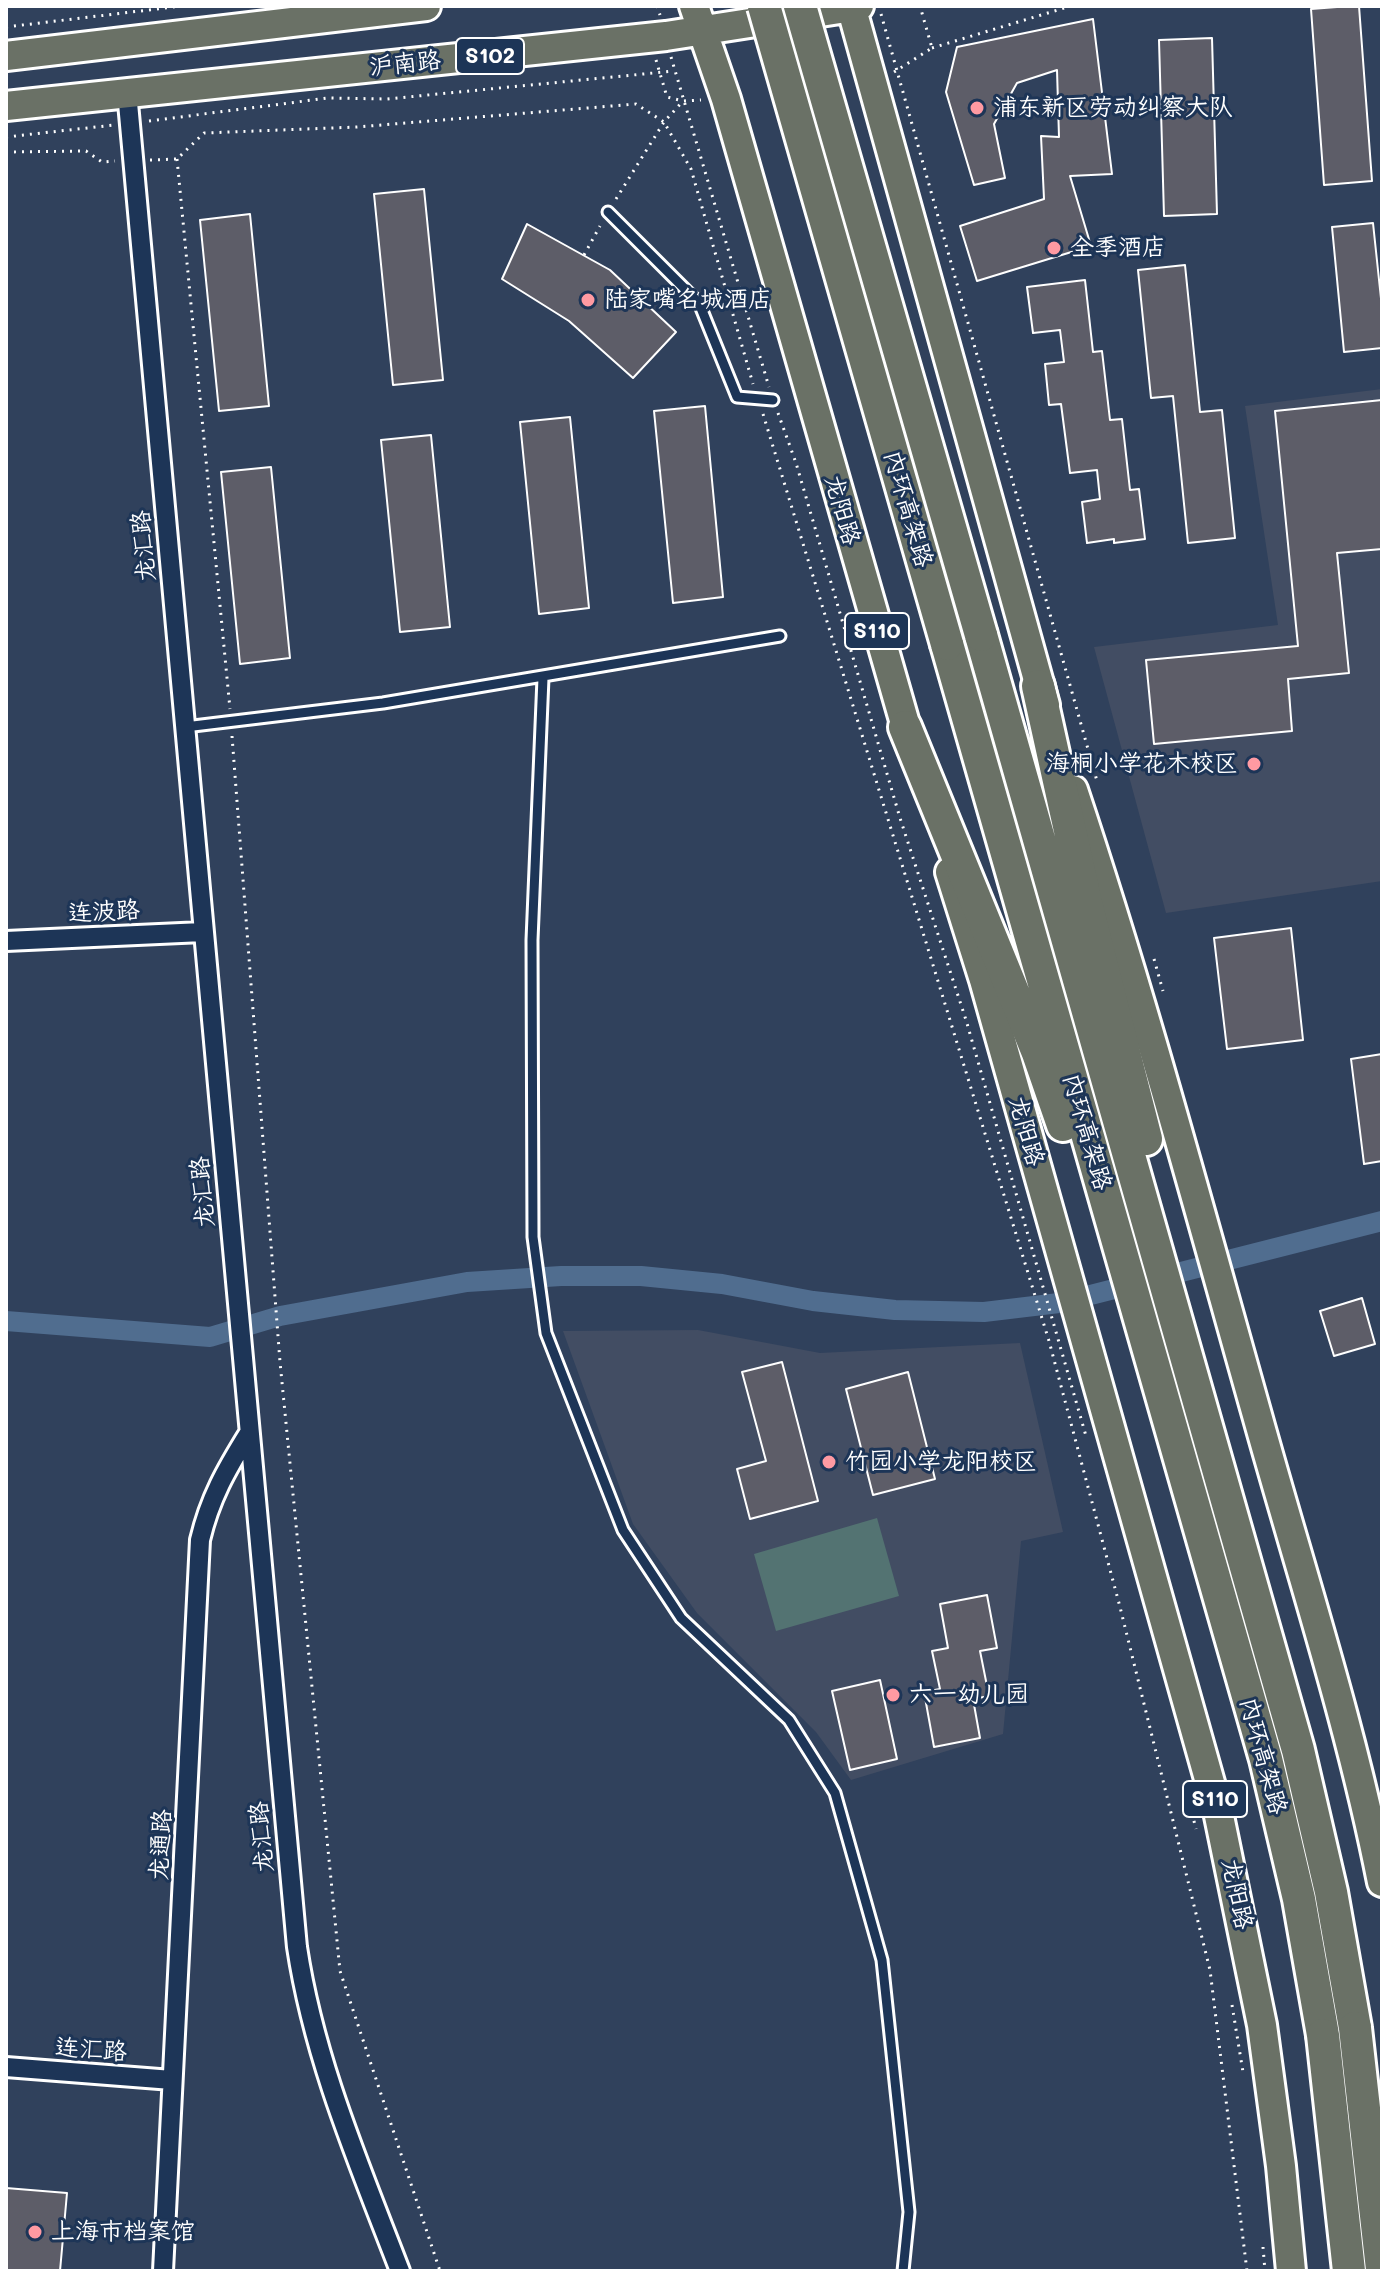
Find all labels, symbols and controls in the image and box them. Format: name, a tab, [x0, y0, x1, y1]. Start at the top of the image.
road number: S102	[456, 38, 524, 74]
street label: 沪南路	[368, 46, 442, 82]
place label: 浦东新区劳动纠察大队	[993, 94, 1233, 122]
marker: 浦东新区劳动纠察大队	[968, 99, 986, 117]
place label: 全季酒店	[1070, 234, 1166, 262]
marker: 全季酒店	[1045, 239, 1063, 257]
place label: 陆家嘴名城酒店	[604, 286, 772, 314]
marker: 陆家嘴名城酒店	[579, 291, 597, 309]
street label: 内环高架路	[878, 447, 938, 571]
street label: 龙阳路	[818, 471, 866, 549]
street label: 龙汇路	[127, 509, 161, 583]
road number: S110	[845, 613, 909, 649]
place label: 海桐小学花木校区	[1046, 750, 1238, 778]
marker: 海桐小学花木校区	[1245, 755, 1263, 773]
street label: 连波路	[67, 896, 141, 928]
street label: 内环高架路	[1057, 1070, 1117, 1194]
street label: 龙阳路	[1002, 1092, 1050, 1170]
street label: 龙汇路	[186, 1155, 220, 1229]
place label: 竹园小学龙阳校区	[845, 1448, 1037, 1476]
marker: 竹园小学龙阳校区	[820, 1453, 838, 1471]
place label: 六一幼儿园	[909, 1681, 1029, 1709]
marker: 六一幼儿园	[884, 1686, 902, 1704]
street label: 内环高架路	[1234, 1694, 1292, 1818]
road number: S110	[1183, 1781, 1247, 1817]
street label: 龙汇路	[245, 1800, 279, 1874]
street label: 龙通路	[145, 1808, 177, 1882]
street label: 龙阳路	[1215, 1856, 1259, 1932]
street label: 连汇路	[54, 2033, 128, 2067]
place label: 上海市档案馆	[51, 2218, 195, 2246]
marker: 上海市档案馆	[26, 2223, 44, 2241]

